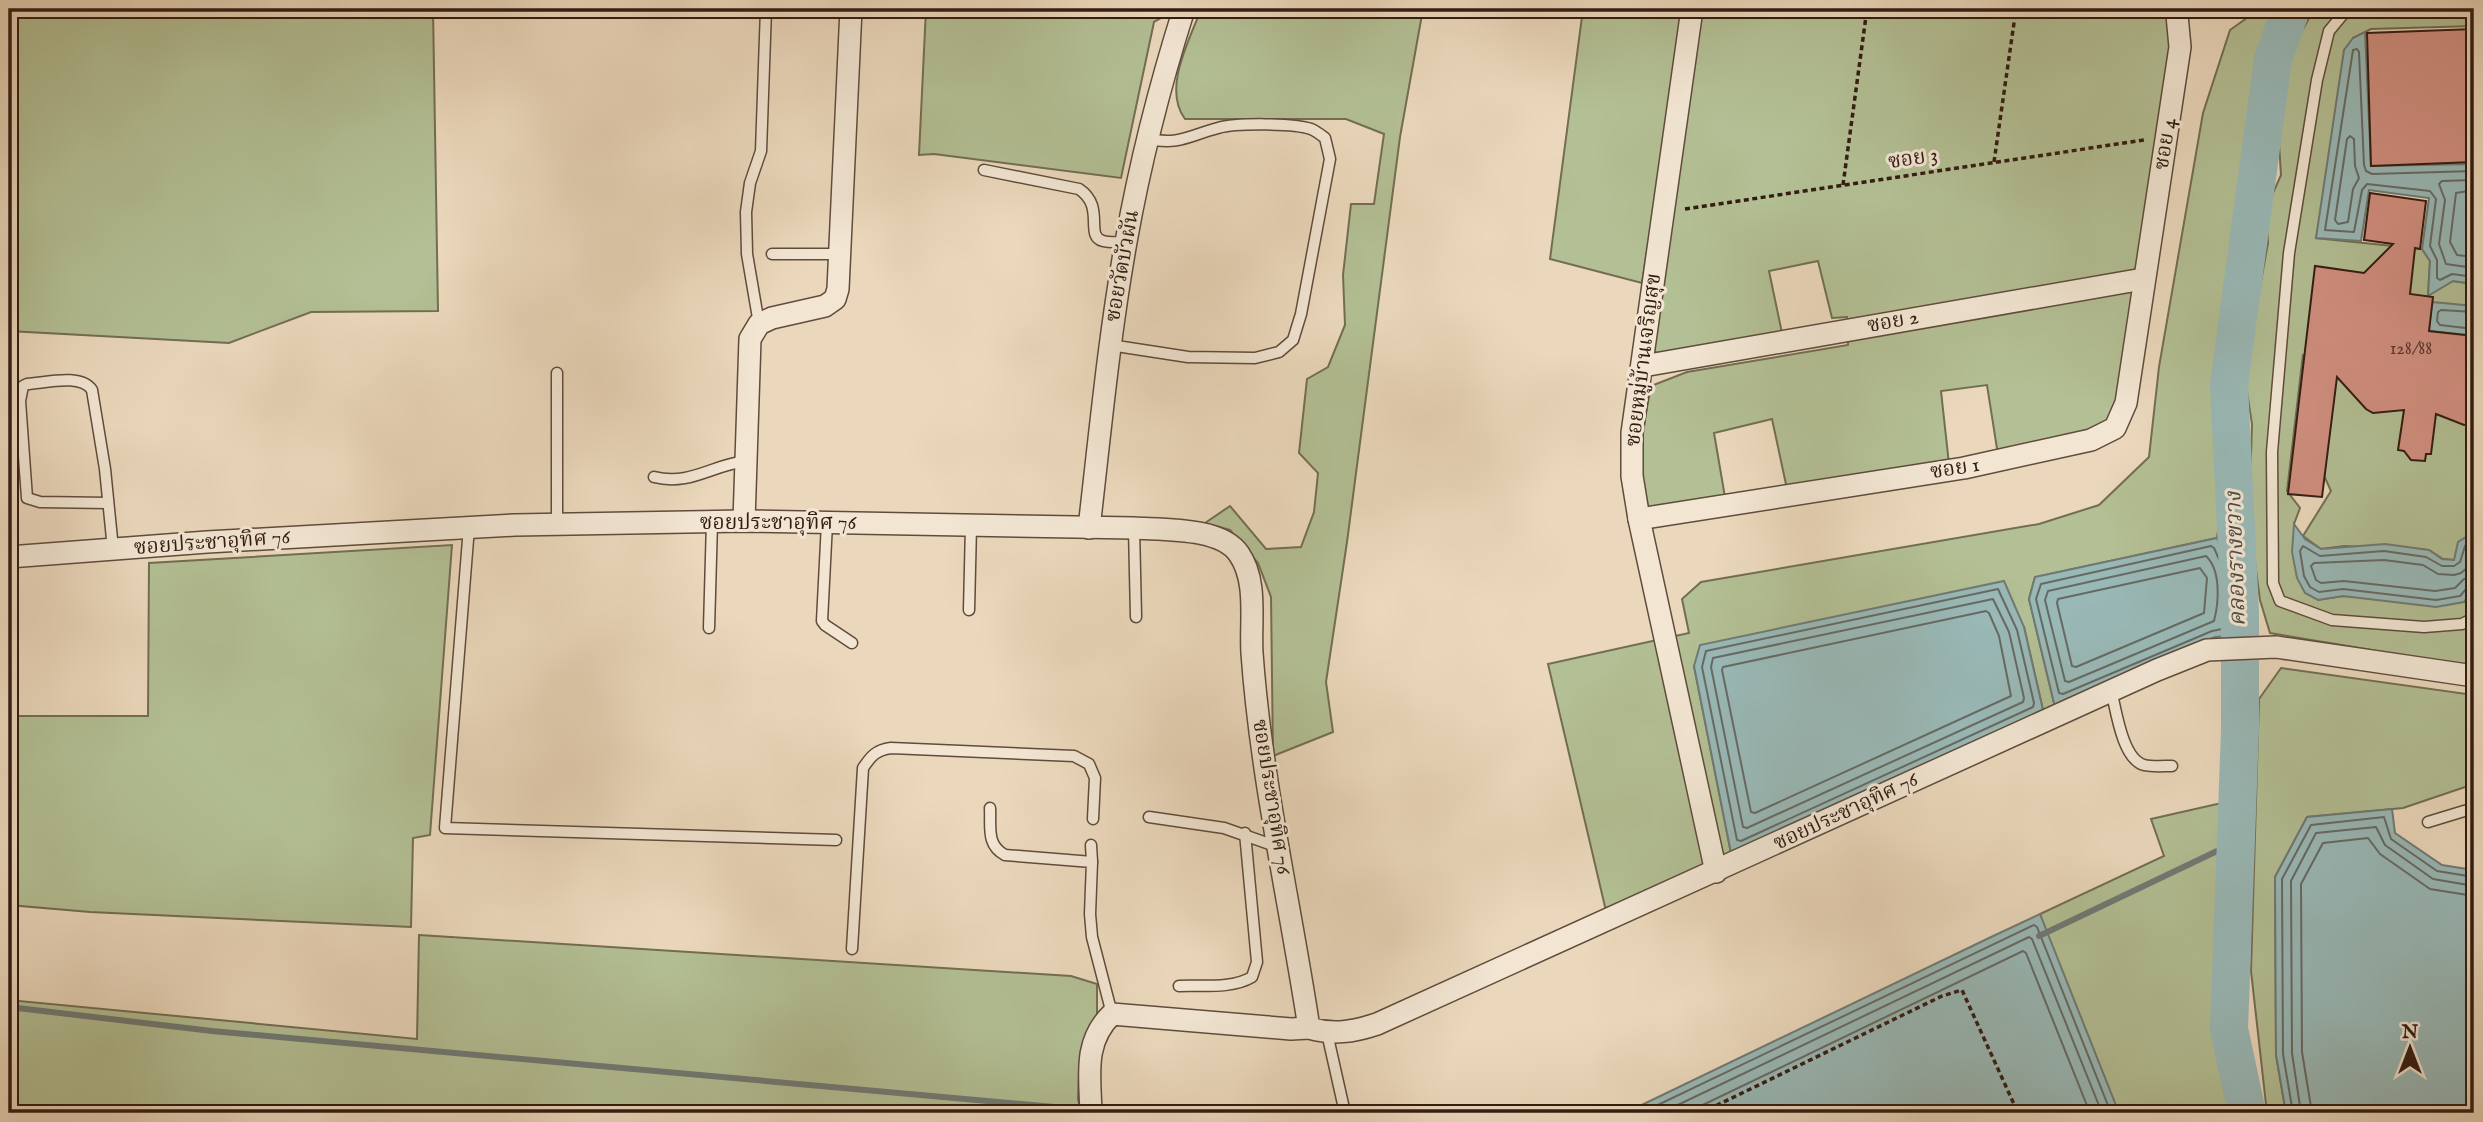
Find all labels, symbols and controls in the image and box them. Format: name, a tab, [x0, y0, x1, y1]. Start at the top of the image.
street label: ซอย 4	[2149, 115, 2184, 172]
street label: ซอย 3	[1886, 142, 1940, 176]
street label: ซอยวัดบัวผัน	[1100, 208, 1146, 324]
street label: ซอยหมู่บ้านเจริญสุข	[1620, 272, 1668, 448]
street label: ซอย 2	[1865, 304, 1921, 340]
house number: 128/88	[2390, 338, 2432, 361]
street label: ซอย 1	[1928, 452, 1982, 486]
water label: คลองรางขวาง	[2219, 489, 2253, 627]
street label: ซอยประชาอุทิศ 76	[700, 510, 857, 537]
street label: ซอยประชาอุทิศ 76	[133, 524, 292, 562]
street label: ซอยประชาอุทิศ 76	[1245, 718, 1297, 878]
street label: ซอยประชาอุทิศ 76	[1769, 766, 1924, 857]
north arrow	[2374, 1014, 2444, 1084]
text: N	[2401, 1021, 2419, 1045]

